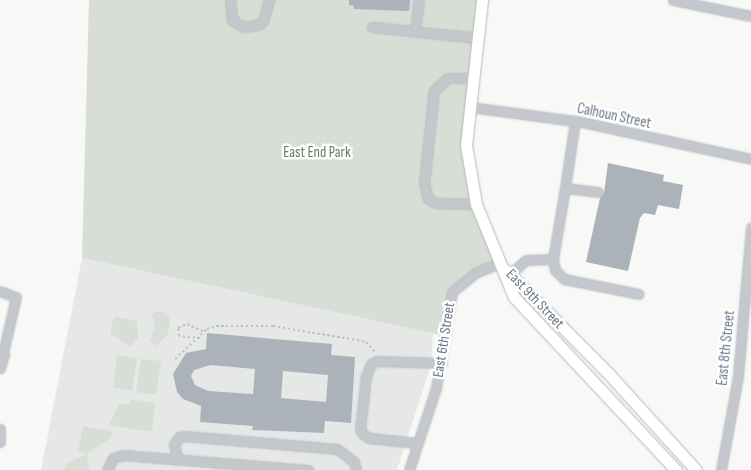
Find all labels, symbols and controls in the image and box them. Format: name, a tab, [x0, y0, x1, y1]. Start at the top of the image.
street label: Calhoun Street	[575, 99, 653, 133]
park label: East End Park	[283, 144, 351, 162]
street label: East 9th Street	[502, 265, 568, 333]
street label: East 6th Street	[429, 301, 459, 379]
street label: East 8th Street	[713, 309, 739, 387]

